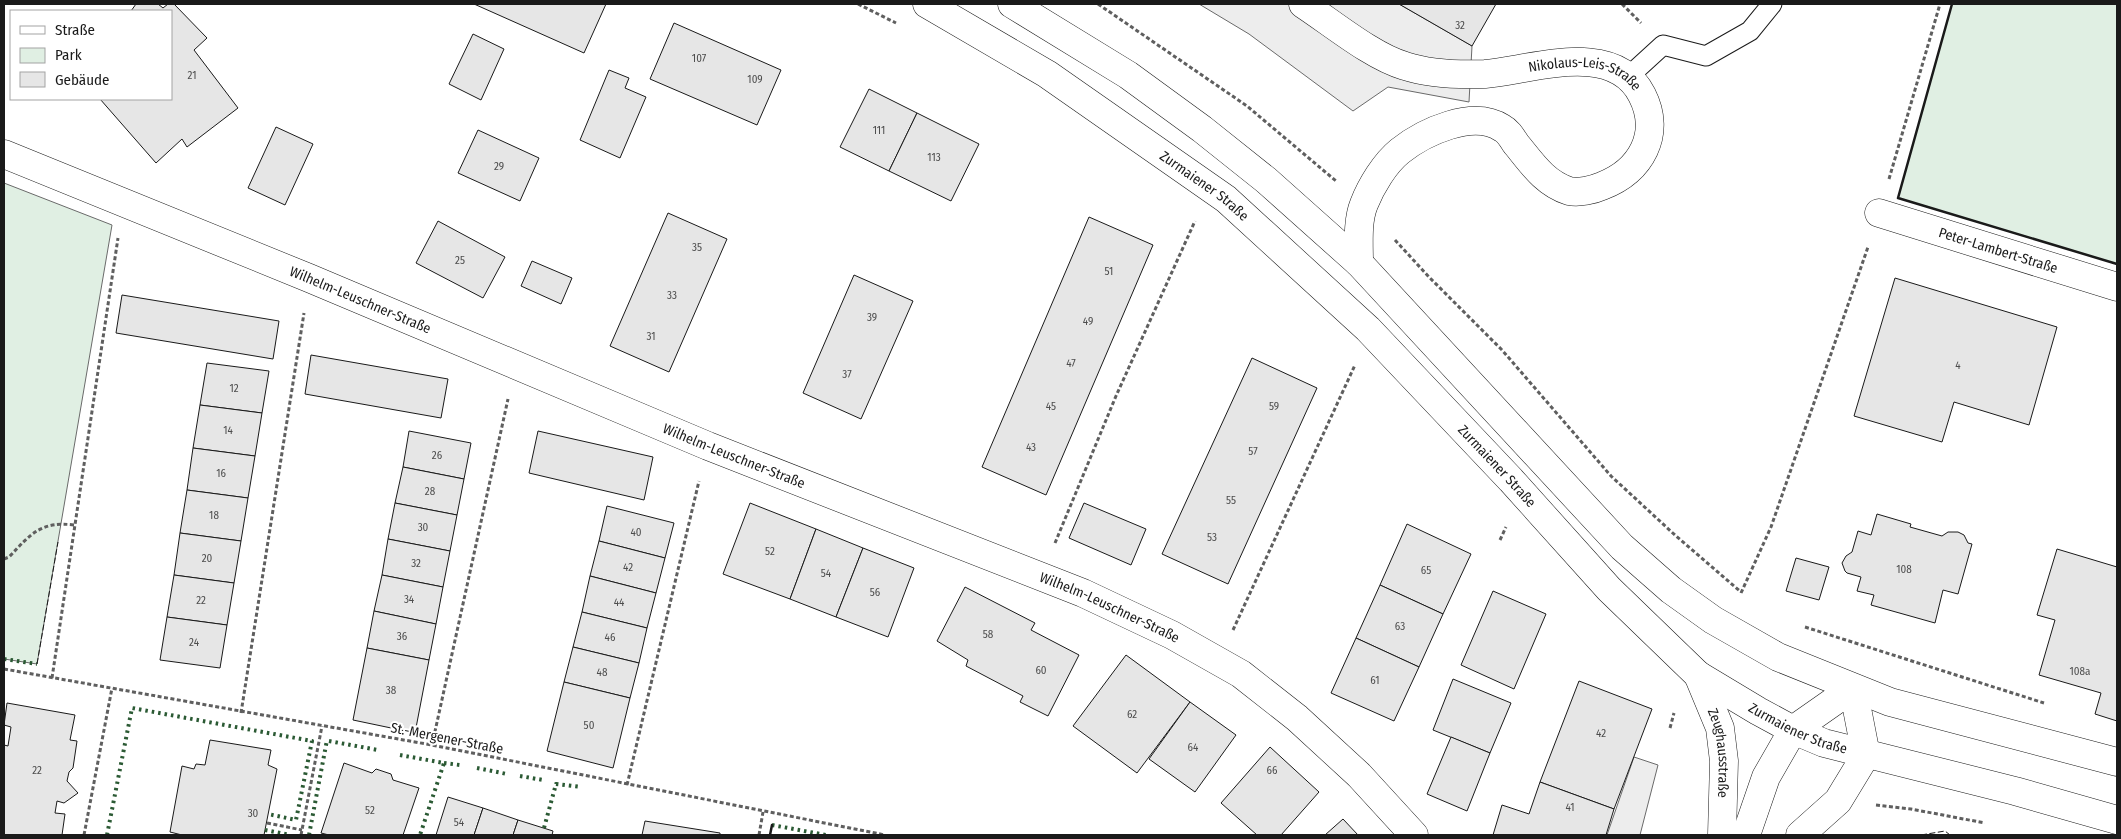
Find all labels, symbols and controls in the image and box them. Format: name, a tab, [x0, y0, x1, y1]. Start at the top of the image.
legend	[10, 10, 172, 100]
house number: 32	[1455, 19, 1465, 32]
text: Straße	[55, 21, 95, 39]
text: Park	[55, 46, 82, 64]
house number: 107	[692, 52, 707, 65]
street label: Nikolaus-Leis-Straße	[1527, 54, 1645, 94]
house number: 21	[188, 69, 196, 82]
text: Gebäude	[55, 71, 110, 89]
house number: 109	[747, 73, 763, 86]
house number: 111	[873, 124, 885, 137]
street label: Zurmaiener Straße	[1157, 148, 1252, 225]
house number: 113	[927, 151, 941, 164]
house number: 29	[494, 160, 504, 173]
street label: Peter-Lambert-Straße	[1937, 224, 2060, 277]
house number: 35	[692, 241, 702, 254]
house number: 25	[455, 254, 465, 267]
street label: Wilhelm-Leuschner-Straße	[287, 263, 434, 337]
house number: 51	[1105, 265, 1113, 278]
house number: 33	[667, 289, 677, 302]
house number: 39	[867, 311, 877, 324]
house number: 49	[1083, 315, 1093, 328]
house number: 31	[647, 330, 656, 343]
house number: 47	[1066, 357, 1076, 370]
house number: 4	[1955, 359, 1961, 372]
house number: 37	[842, 368, 852, 381]
house number: 12	[229, 382, 239, 395]
house number: 45	[1046, 400, 1056, 413]
house number: 59	[1269, 400, 1279, 413]
street label: Wilhelm-Leuschner-Straße	[660, 420, 808, 492]
street label: Zurmaiener Straße	[1454, 422, 1539, 511]
house number: 14	[223, 424, 233, 437]
house number: 43	[1026, 441, 1036, 454]
house number: 57	[1248, 445, 1258, 458]
house number: 26	[432, 449, 443, 462]
house number: 16	[216, 467, 226, 480]
house number: 28	[425, 485, 436, 498]
house number: 55	[1226, 494, 1236, 507]
house number: 18	[209, 509, 219, 522]
house number: 30	[418, 521, 429, 534]
house number: 40	[630, 526, 642, 539]
house number: 53	[1207, 531, 1217, 544]
house number: 52	[765, 545, 775, 558]
house number: 20	[202, 552, 213, 565]
house number: 32	[411, 557, 421, 570]
house number: 42	[623, 561, 633, 574]
house number: 108	[1896, 563, 1912, 576]
house number: 65	[1421, 564, 1431, 577]
house number: 54	[821, 567, 832, 580]
street label: Wilhelm-Leuschner-Straße	[1037, 569, 1183, 647]
house number: 56	[870, 586, 881, 599]
house number: 34	[404, 593, 415, 606]
house number: 22	[196, 594, 206, 607]
house number: 44	[614, 596, 625, 609]
house number: 63	[1395, 620, 1405, 633]
house number: 58	[983, 628, 994, 641]
house number: 36	[397, 630, 408, 643]
house number: 46	[605, 631, 616, 644]
house number: 24	[189, 636, 200, 649]
house number: 60	[1035, 664, 1047, 677]
house number: 108a	[2070, 665, 2090, 678]
house number: 48	[597, 666, 608, 679]
house number: 61	[1370, 674, 1380, 687]
house number: 38	[386, 684, 397, 697]
street label: Zurmaiener Straße	[1745, 699, 1849, 758]
street label: Zeughausstraße	[1704, 706, 1732, 798]
house number: 62	[1127, 708, 1137, 721]
street label: St.-Mergener-Straße	[389, 719, 505, 758]
house number: 50	[584, 719, 595, 732]
house number: 42	[1596, 727, 1606, 740]
house number: 64	[1188, 741, 1199, 754]
house number: 22	[32, 764, 42, 777]
house number: 66	[1267, 764, 1278, 777]
house number: 41	[1565, 801, 1575, 814]
house number: 52	[365, 804, 375, 817]
house number: 30	[248, 807, 259, 820]
house number: 54	[454, 816, 465, 829]

